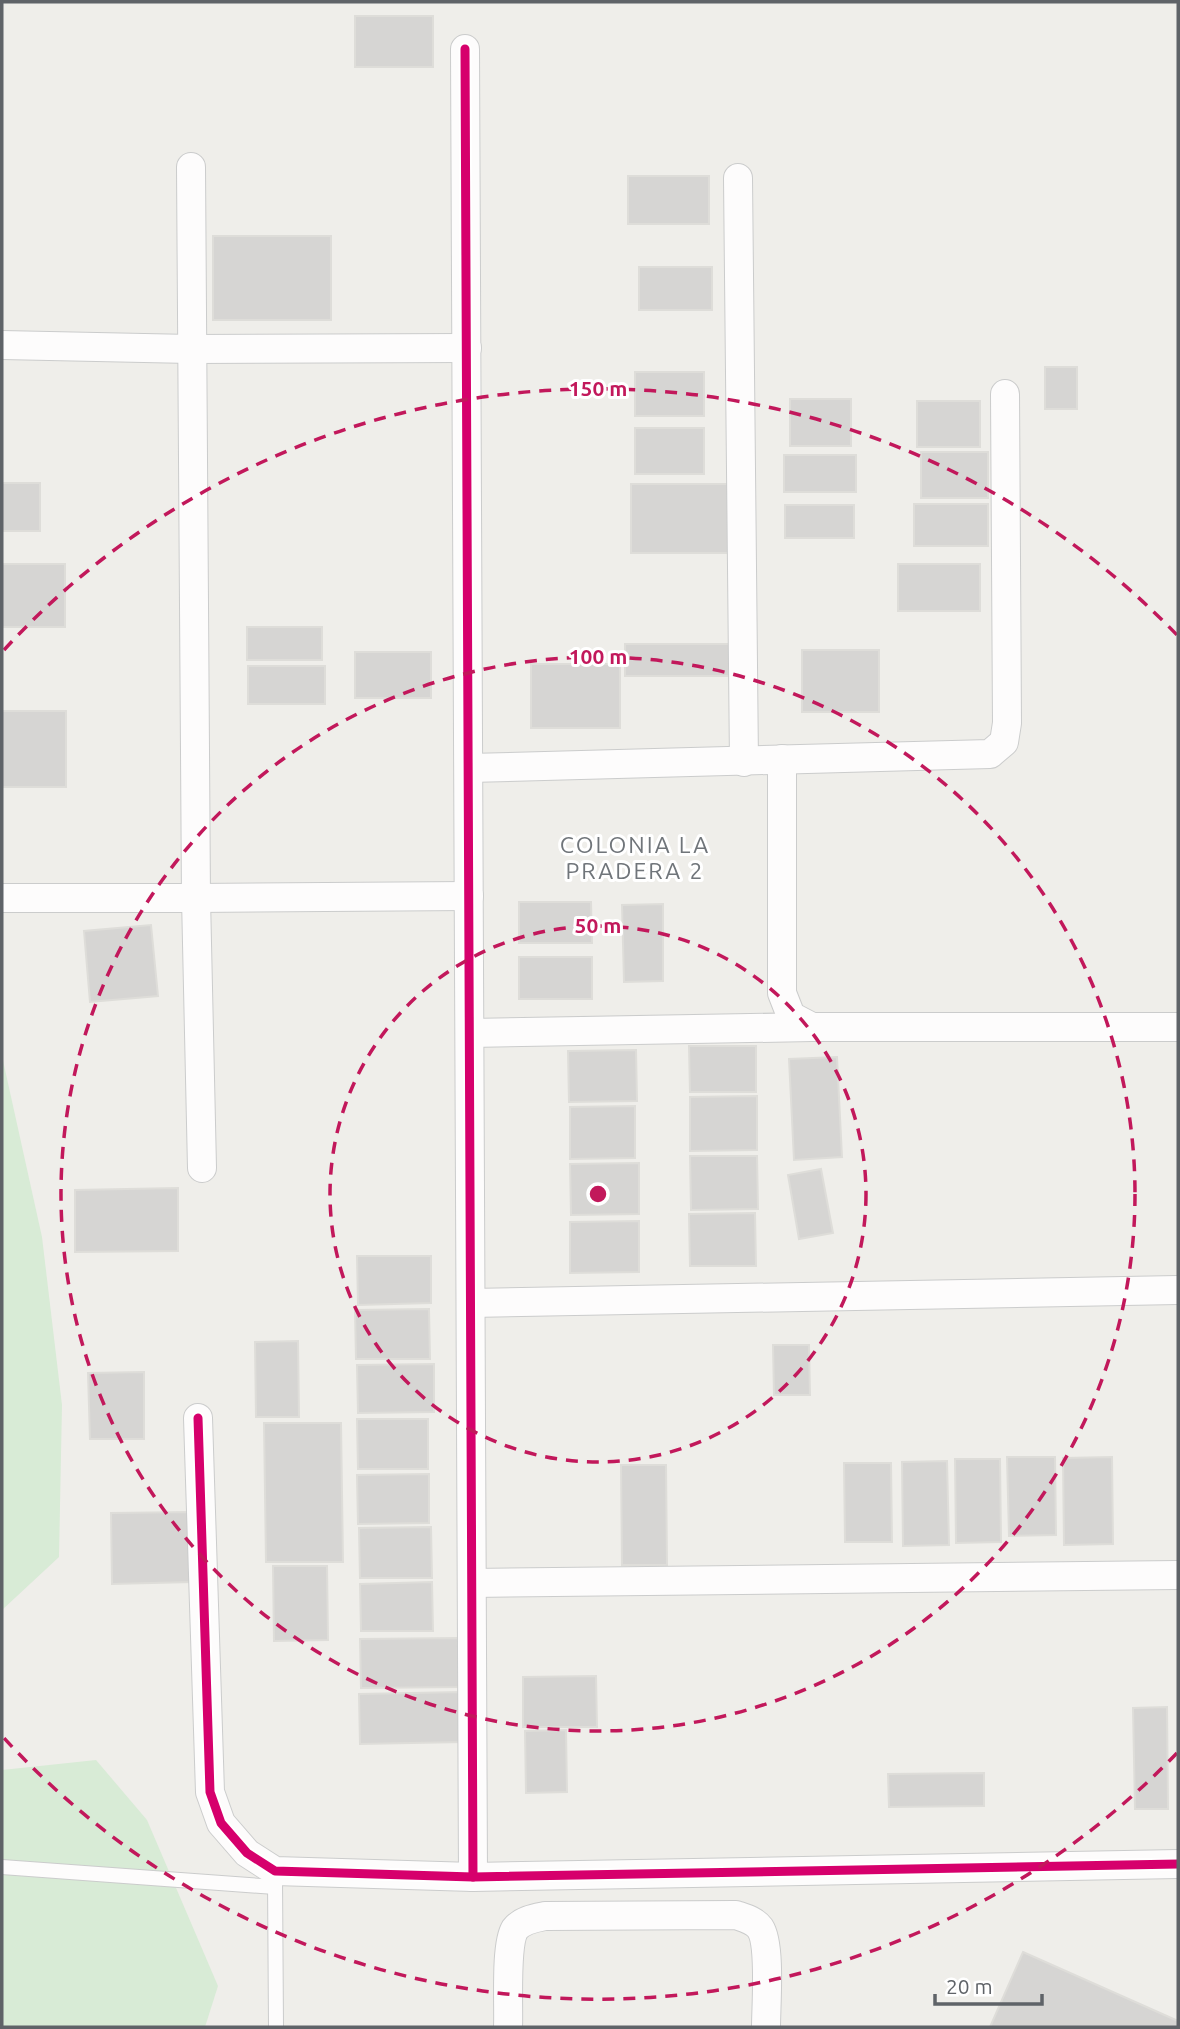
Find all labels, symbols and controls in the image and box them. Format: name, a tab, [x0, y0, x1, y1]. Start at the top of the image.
text: 150 m	[569, 376, 627, 400]
text: 100 m	[569, 644, 627, 668]
district label: COLONIA LA PRADERA 2	[560, 832, 710, 883]
text: 50 m	[575, 913, 621, 937]
centre of rings	[586, 1182, 610, 1206]
scale bar	[935, 1962, 1042, 2006]
text: 20 m	[946, 1974, 993, 1998]

